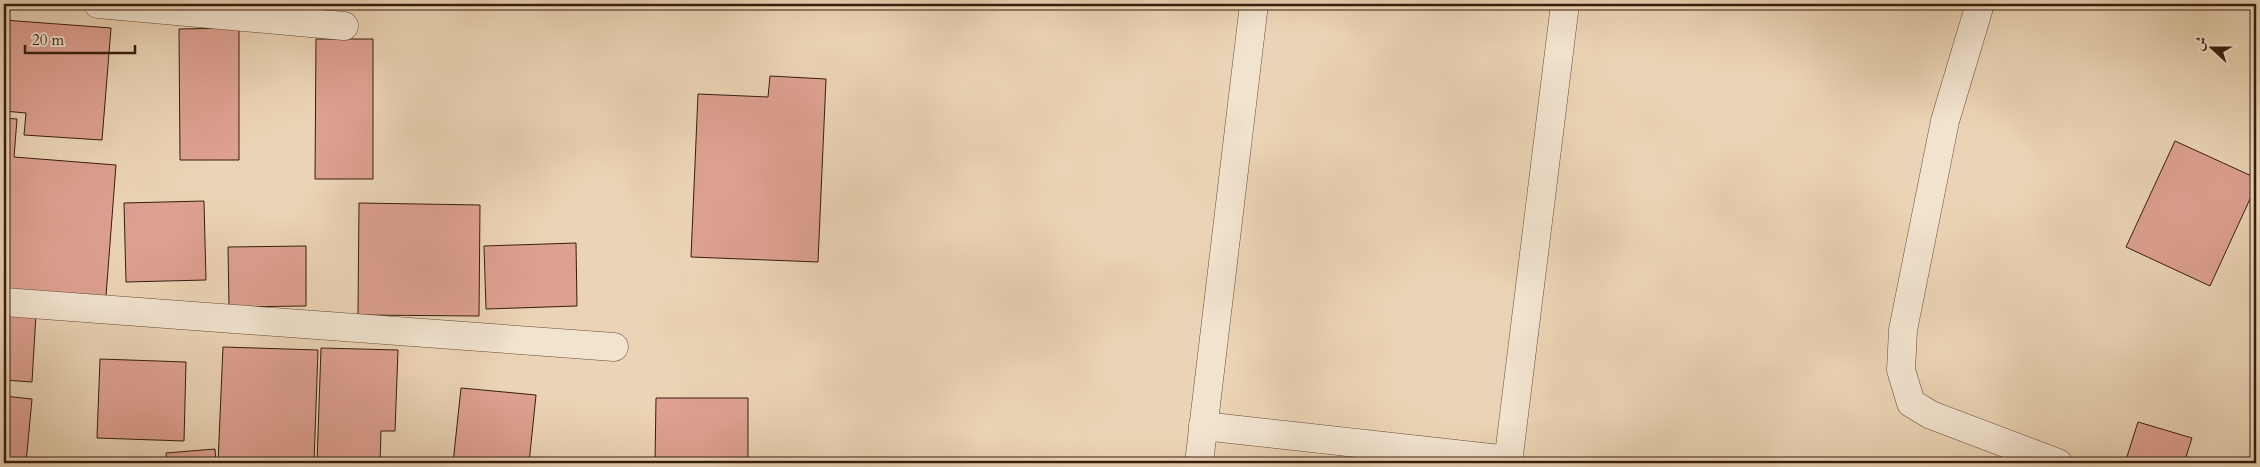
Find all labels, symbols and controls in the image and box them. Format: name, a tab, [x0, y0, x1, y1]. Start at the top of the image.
scale bar	[25, 22, 135, 54]
north arrow	[2188, 22, 2238, 72]
text: 20 m	[32, 30, 64, 50]
text: ش	[2189, 34, 2212, 53]

